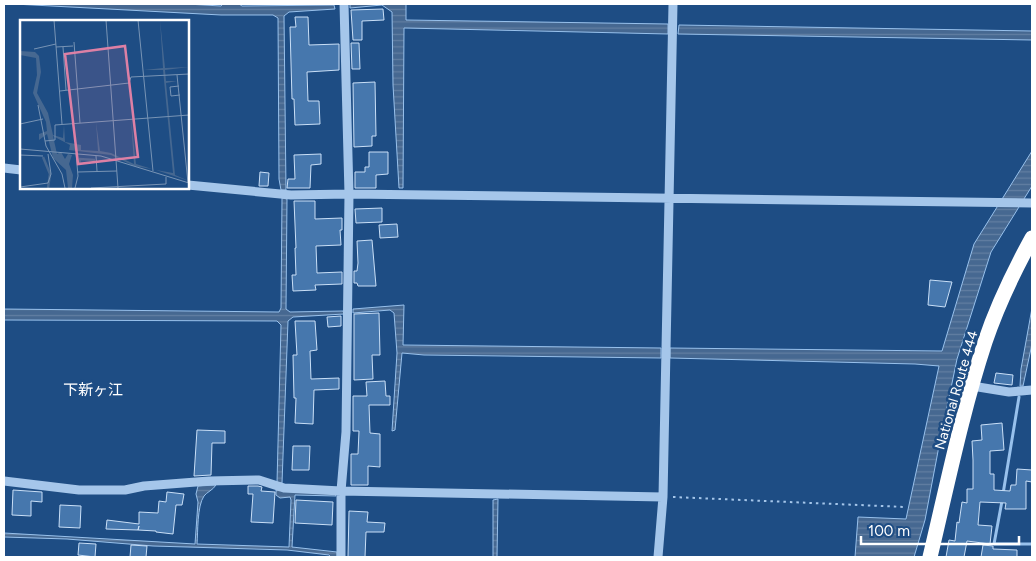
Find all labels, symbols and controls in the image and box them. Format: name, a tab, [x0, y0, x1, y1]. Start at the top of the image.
inset map	[20, 20, 189, 189]
street label: National Route 444	[931, 328, 982, 452]
district label: 下新ヶ江	[63, 381, 123, 399]
scale bar	[861, 514, 1018, 546]
text: 100 m	[868, 522, 910, 540]

